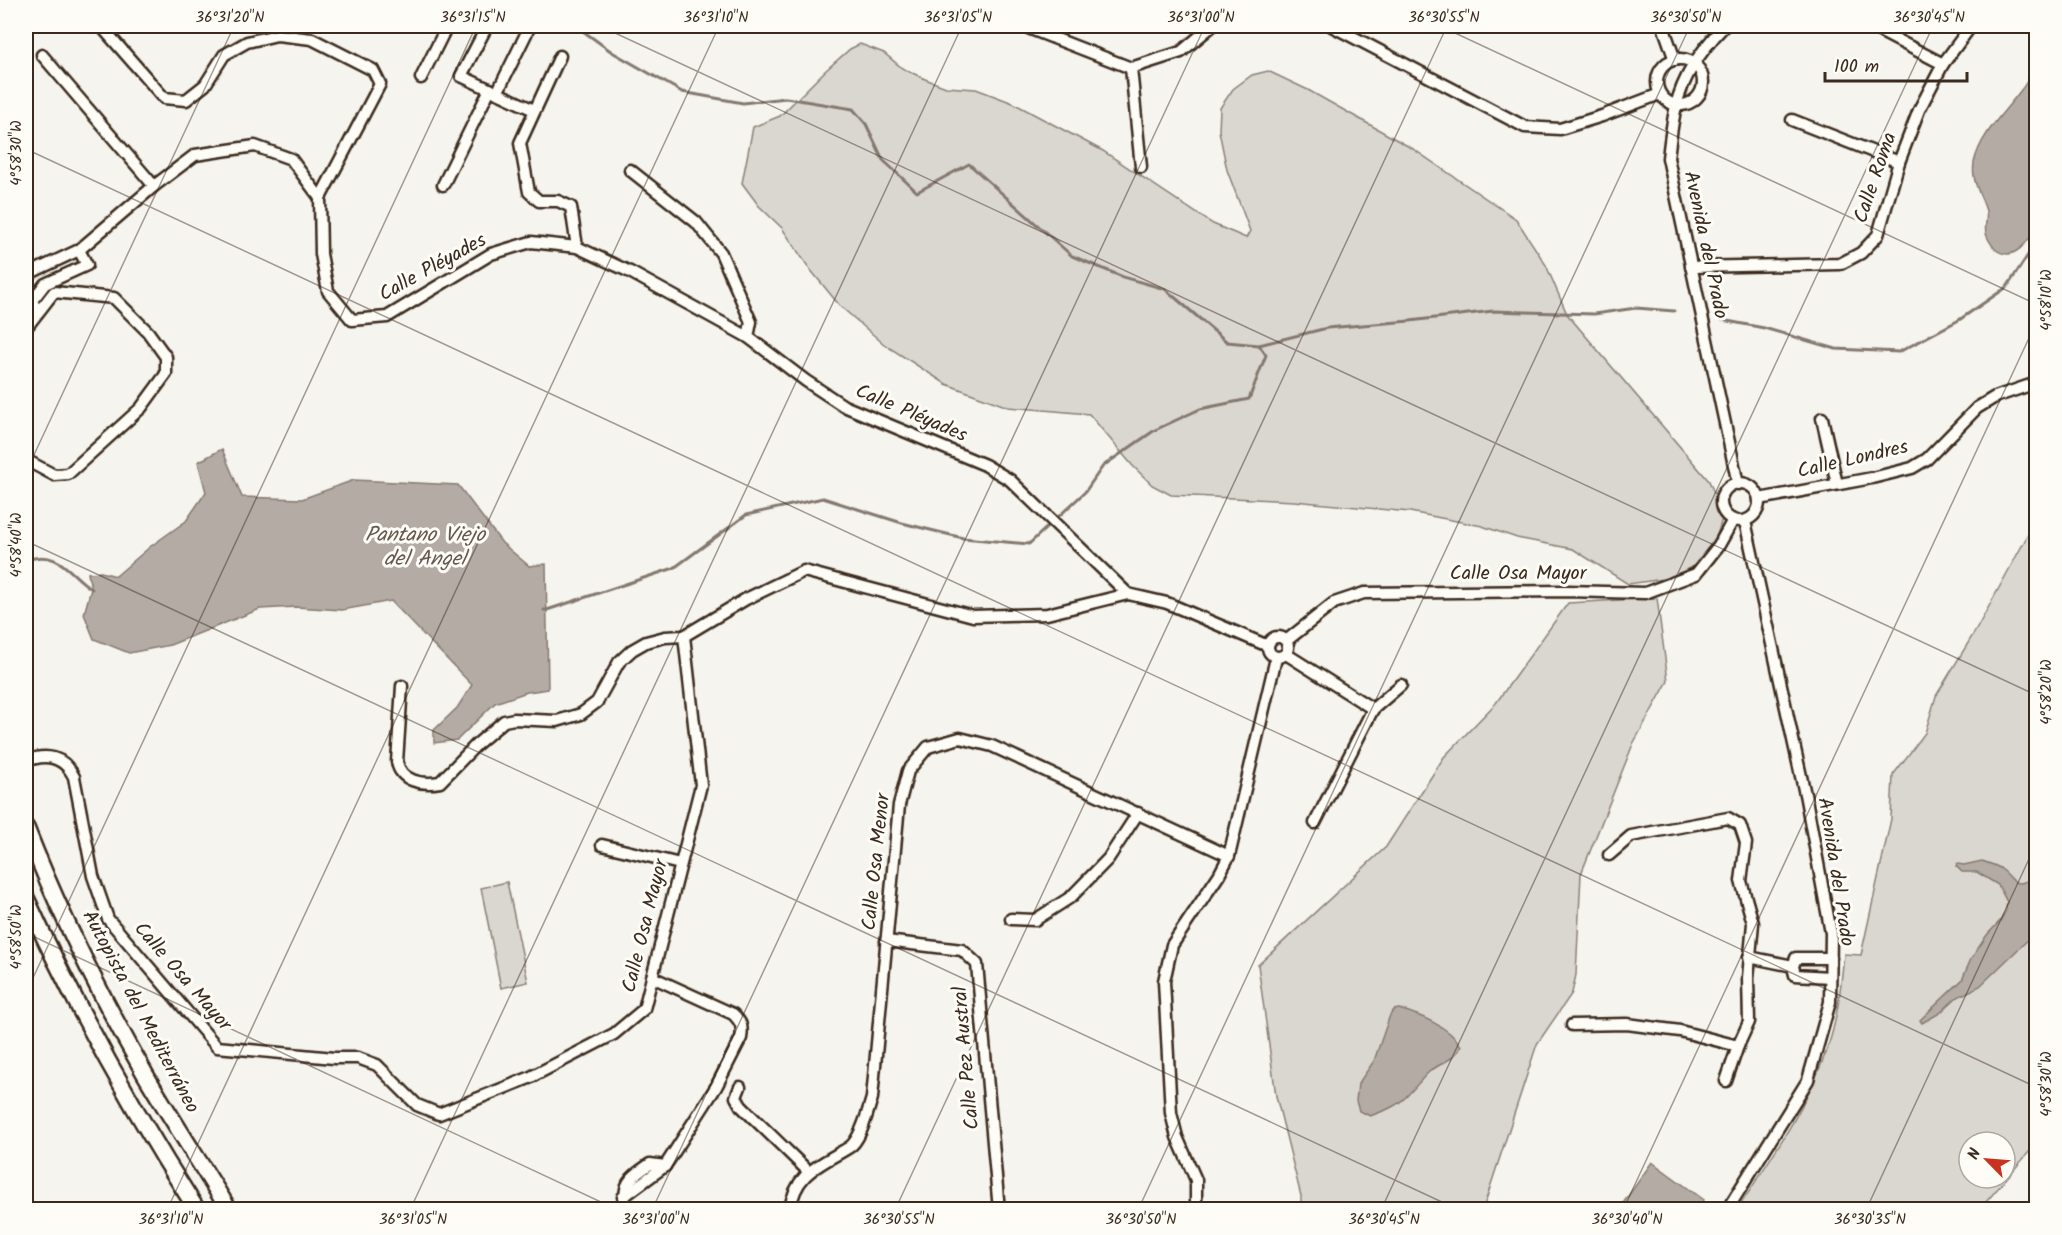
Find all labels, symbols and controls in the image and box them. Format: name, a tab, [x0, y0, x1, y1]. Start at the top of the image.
text: 36°31'20"N	[196, 6, 264, 30]
text: 36°31'15"N	[440, 6, 506, 30]
text: 36°31'10"N	[684, 6, 748, 30]
text: 36°31'05"N	[924, 6, 992, 30]
text: 36°31'00"N	[1167, 6, 1235, 30]
text: 36°30'55"N	[1408, 6, 1480, 30]
text: 36°30'50"N	[1651, 6, 1721, 30]
text: 36°30'45"N	[1893, 6, 1965, 30]
scale bar	[1825, 45, 1968, 83]
text: 100 m	[1834, 53, 1879, 82]
text: 4°58'30"W	[5, 120, 29, 186]
street label: Calle Roma	[1846, 128, 1906, 228]
street label: Avenida del Prado	[1674, 168, 1736, 322]
street label: Calle Pléyades	[373, 225, 493, 311]
text: 4°58'10"W	[2035, 269, 2059, 331]
street label: Calle Pléyades	[850, 376, 972, 452]
street label: Calle Londres	[1794, 432, 1912, 488]
text: 4°58'40"W	[5, 512, 29, 578]
water label: Pantano Viejo del Angel	[365, 519, 486, 576]
street label: Calle Osa Mayor	[1450, 558, 1588, 590]
text: 4°58'20"W	[2035, 659, 2059, 725]
street label: Calle Osa Menor	[854, 791, 900, 932]
street label: Avenida del Prado	[1807, 795, 1863, 949]
street label: Calle Osa Mayor	[614, 855, 678, 996]
text: 4°58'50"W	[5, 904, 29, 969]
street label: Autopista del Mediterráneo	[73, 905, 207, 1119]
street label: Calle Osa Mayor	[125, 915, 240, 1040]
street label: Calle Pez Austral	[945, 985, 989, 1131]
text: 4°58'30"W	[2035, 1051, 2059, 1117]
north arrow	[1957, 1130, 2017, 1190]
text: N	[1961, 1144, 1988, 1164]
text: 36°31'10"N	[139, 1208, 203, 1232]
text: 36°31'05"N	[379, 1208, 447, 1232]
text: 36°31'00"N	[622, 1208, 690, 1232]
text: 36°30'55"N	[863, 1208, 935, 1232]
text: 36°30'50"N	[1106, 1208, 1176, 1232]
text: 36°30'45"N	[1348, 1208, 1420, 1232]
text: 36°30'40"N	[1591, 1208, 1663, 1232]
text: 36°30'35"N	[1834, 1208, 1906, 1232]

